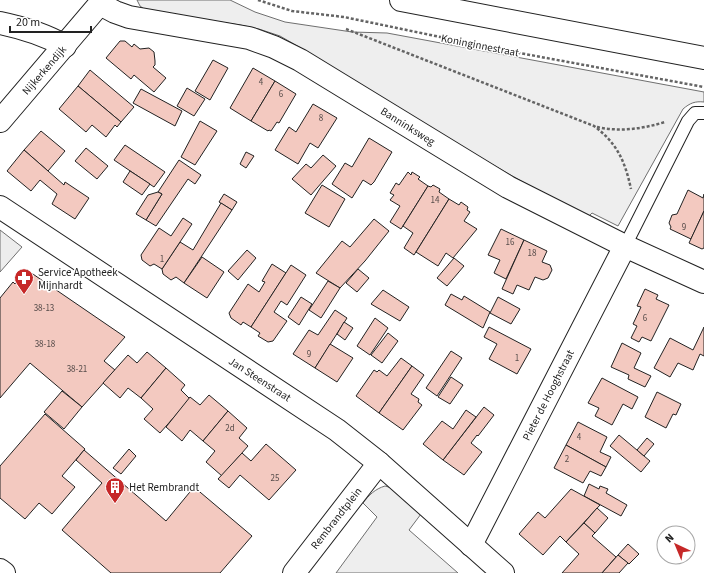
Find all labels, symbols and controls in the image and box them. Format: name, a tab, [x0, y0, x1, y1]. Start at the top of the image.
scale bar	[10, 8, 91, 34]
text: 20 m	[16, 14, 40, 31]
street label: Koninginnestraat	[440, 31, 520, 60]
street label: Nijkerkendijk	[19, 42, 70, 98]
house number: 4	[259, 76, 264, 89]
house number: 6	[279, 88, 284, 101]
street label: Banninksweg	[378, 104, 438, 149]
house number: 8	[319, 112, 324, 125]
house number: 14	[431, 194, 440, 207]
house number: 9	[682, 221, 687, 234]
house number: 16	[506, 236, 515, 249]
house number: 18	[528, 247, 537, 260]
house number: 1	[160, 253, 164, 266]
place label: Service Apotheek Mijnhardt	[38, 265, 118, 293]
pharmacy icon: Service Apotheek Mijnhardt	[13, 267, 35, 295]
house number: 38-13	[34, 302, 55, 315]
house number: 6	[643, 312, 648, 325]
house number: 38-18	[35, 338, 56, 351]
street label: Pieter de Hooghstraat	[519, 347, 578, 443]
house number: 9	[307, 348, 312, 361]
house number: 1	[515, 352, 519, 365]
street label: Jan Steenstraat	[226, 354, 294, 405]
house number: 38-21	[67, 363, 87, 376]
house number: 2d	[225, 422, 235, 435]
house number: 4	[577, 431, 582, 444]
house number: 2	[565, 453, 570, 466]
house number: 25	[271, 472, 280, 485]
building icon: Het Rembrandt	[104, 476, 126, 504]
place label: Het Rembrandt	[129, 480, 199, 495]
street label: Rembrandtplein	[307, 484, 365, 552]
north arrow	[656, 525, 696, 565]
text: N	[662, 530, 677, 546]

